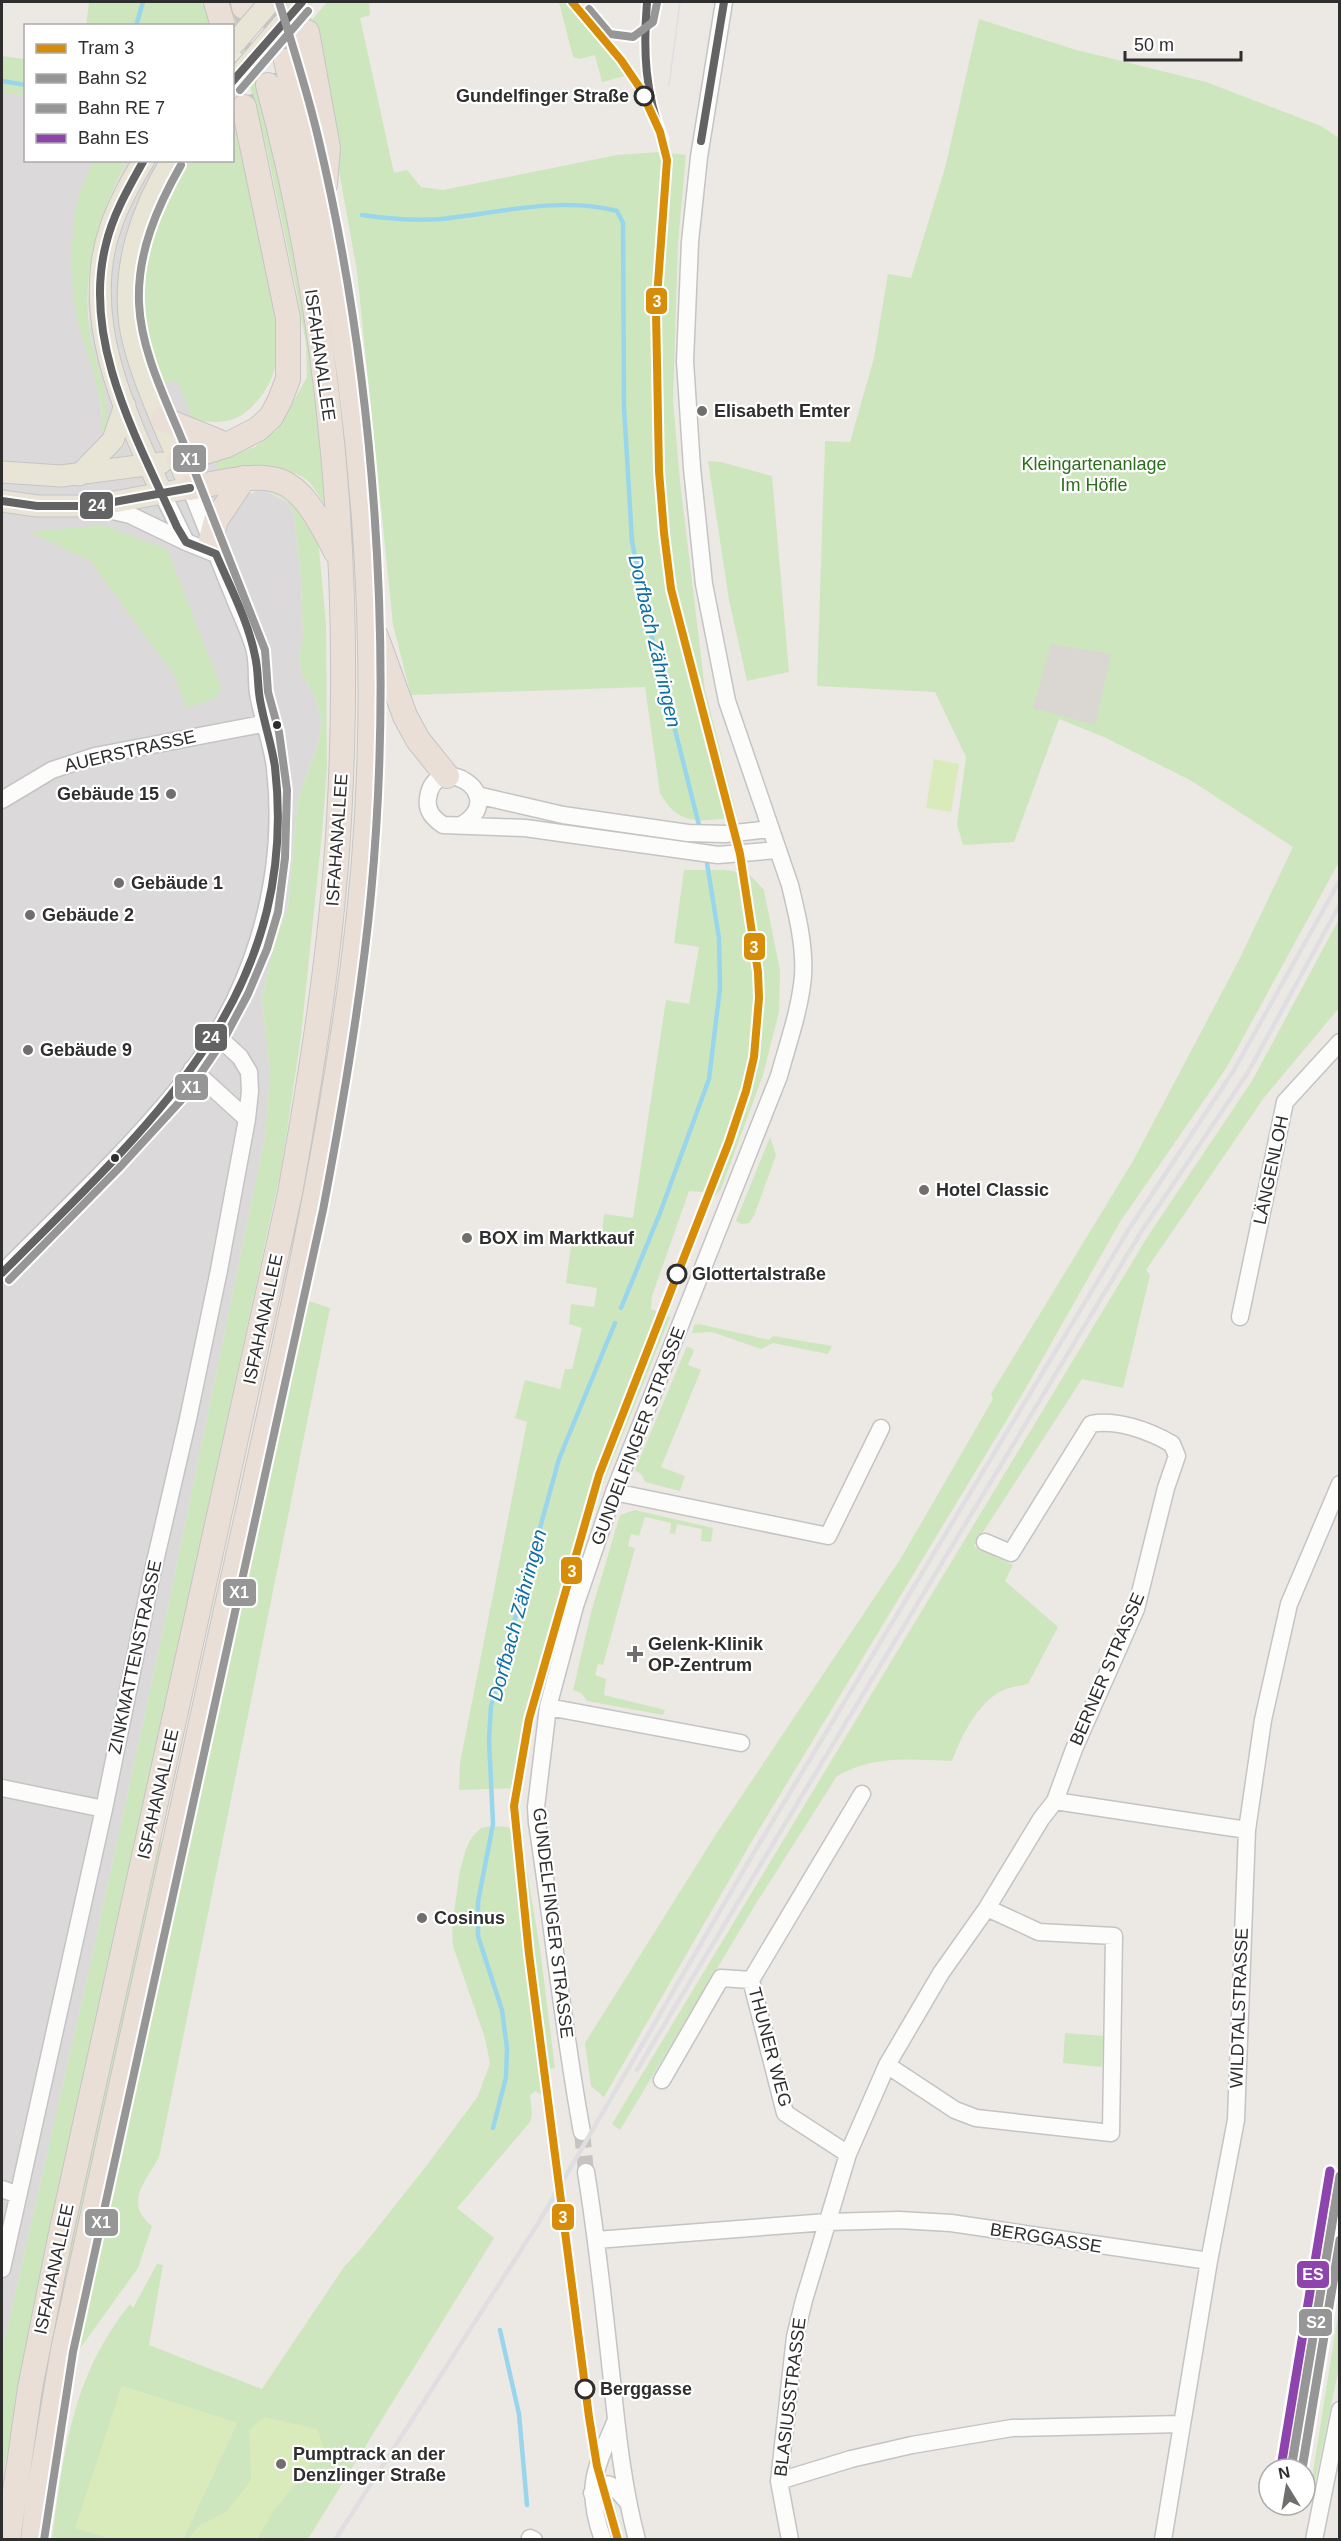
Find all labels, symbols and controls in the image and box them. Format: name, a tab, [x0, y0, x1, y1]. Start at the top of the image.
legend	[24, 24, 234, 162]
scale bar	[1125, 24, 1240, 62]
text: 50 m	[1134, 35, 1174, 55]
text: Tram 3	[78, 38, 134, 58]
text: Bahn S2	[78, 68, 147, 88]
place label: Gundelfinger Straße	[456, 86, 629, 106]
marker: Gundelfinger Straße	[634, 86, 654, 106]
text: Bahn RE 7	[78, 98, 165, 118]
text: Bahn ES	[78, 128, 149, 148]
line badge: 3	[645, 287, 668, 315]
street label: ISFAHANALLEE	[301, 288, 339, 422]
text: 3	[653, 293, 662, 310]
place label: Elisabeth Emter	[714, 401, 850, 421]
marker: Elisabeth Emter	[695, 404, 709, 418]
line badge: X1	[172, 444, 207, 473]
text: X1	[180, 451, 200, 468]
park label: Kleingartenanlage Im Höfle	[1021, 454, 1167, 495]
line badge: 24	[79, 491, 114, 520]
text: 24	[88, 497, 106, 514]
water label: Dorfbach Zähringen	[624, 552, 686, 730]
unlabelled marker	[271, 719, 283, 731]
street label: AUERSTRASSE	[62, 726, 198, 776]
street label: ISFAHANALLEE	[322, 773, 352, 907]
place label: Gebäude 15	[57, 784, 159, 804]
marker: Gebäude 15	[164, 787, 178, 801]
place label: Gebäude 1	[131, 873, 223, 893]
marker: Gebäude 1	[112, 876, 126, 890]
place label: Gebäude 2	[42, 905, 134, 925]
marker: Gebäude 2	[23, 908, 37, 922]
line badge: 3	[743, 932, 766, 961]
text: 3	[750, 939, 759, 956]
line badge: 24	[194, 1023, 228, 1052]
text: 24	[202, 1029, 220, 1046]
place label: Gebäude 9	[40, 1040, 132, 1060]
marker: Gebäude 9	[21, 1043, 35, 1057]
line badge: X1	[174, 1073, 209, 1101]
text: X1	[181, 1079, 201, 1096]
street label: LÄNGENLOH	[1250, 1114, 1292, 1226]
unlabelled marker	[109, 1152, 121, 1164]
place label: Hotel Classic	[936, 1180, 1049, 1200]
marker: Hotel Classic	[917, 1183, 931, 1197]
place label: BOX im Marktkauf	[479, 1228, 635, 1248]
marker: BOX im Marktkauf	[460, 1231, 474, 1245]
street label: ISFAHANALLEE	[239, 1252, 287, 1386]
marker: Glottertalstraße	[667, 1264, 687, 1284]
place label: Glottertalstraße	[692, 1264, 826, 1284]
street label: GUNDELFINGER STRASSE	[587, 1324, 689, 1548]
water label: Dorfbach Zähringen	[483, 1527, 551, 1703]
line badge: 3	[560, 1556, 583, 1585]
street label: ZINKMATTENSTRASSE	[105, 1558, 165, 1756]
text: 3	[568, 1563, 577, 1580]
line badge: X1	[222, 1578, 257, 1607]
text: X1	[229, 1584, 249, 1601]
street label: BERNER STRASSE	[1066, 1590, 1148, 1748]
place label: Gelenk-Klinik OP-Zentrum	[648, 1634, 764, 1675]
marker: Gelenk-Klinik OP-Zentrum	[626, 1645, 644, 1663]
street label: ISFAHANALLEE	[133, 1727, 183, 1861]
street label: GUNDELFINGER STRASSE	[529, 1807, 577, 2039]
place label: Cosinus	[434, 1908, 505, 1928]
marker: Cosinus	[415, 1911, 429, 1925]
street label: WILDTALSTRASSE	[1226, 1927, 1252, 2089]
street label: THUNER WEG	[744, 1985, 796, 2109]
street label: ISFAHANALLEE	[30, 2202, 78, 2336]
line badge: 3	[551, 2203, 575, 2231]
line badge: X1	[84, 2208, 119, 2237]
text: 3	[559, 2209, 568, 2226]
text: X1	[91, 2214, 111, 2231]
street label: BERGGASSE	[989, 2219, 1103, 2257]
line badge: ES	[1296, 2260, 1330, 2289]
text: ES	[1302, 2266, 1324, 2283]
line badge: S2	[1298, 2308, 1333, 2337]
text: S2	[1306, 2314, 1326, 2331]
street label: BLASIUSSTRASSE	[770, 2316, 810, 2478]
marker: Berggasse	[575, 2379, 595, 2399]
place label: Berggasse	[600, 2379, 692, 2399]
place label: Pumptrack an der Denzlinger Straße	[293, 2444, 446, 2485]
marker: Pumptrack an der Denzlinger Straße	[274, 2457, 288, 2471]
north arrow	[1257, 2457, 1317, 2517]
text: N	[1277, 2463, 1292, 2482]

